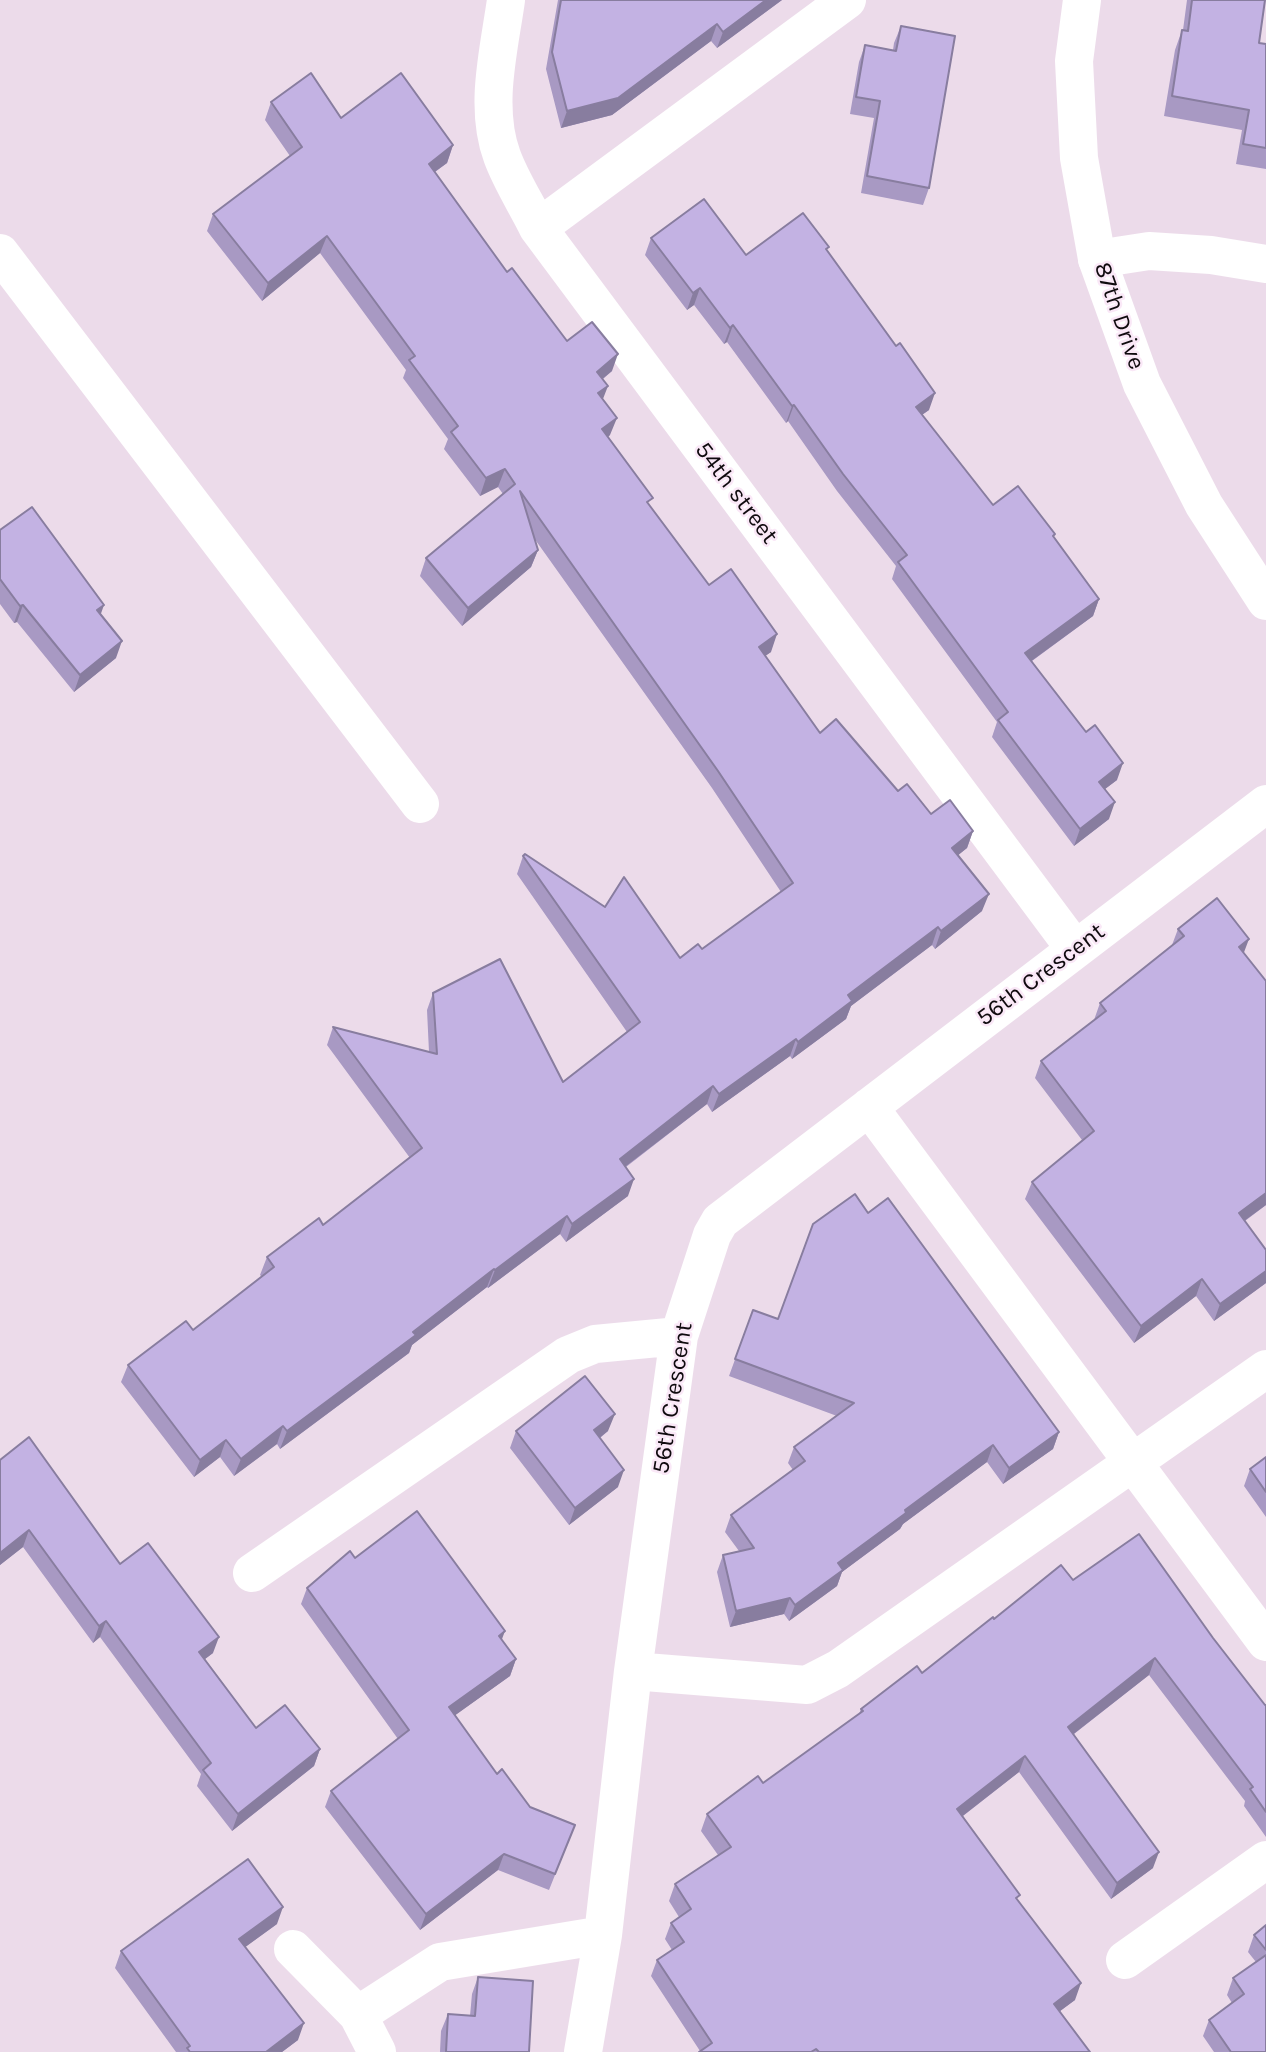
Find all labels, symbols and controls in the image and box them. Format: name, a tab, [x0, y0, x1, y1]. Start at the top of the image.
street label: 87th Drive	[1087, 259, 1151, 373]
street label: 54th street	[688, 436, 784, 550]
street label: 56th Crescent	[971, 917, 1111, 1033]
street label: 56th Crescent	[647, 1320, 699, 1476]

